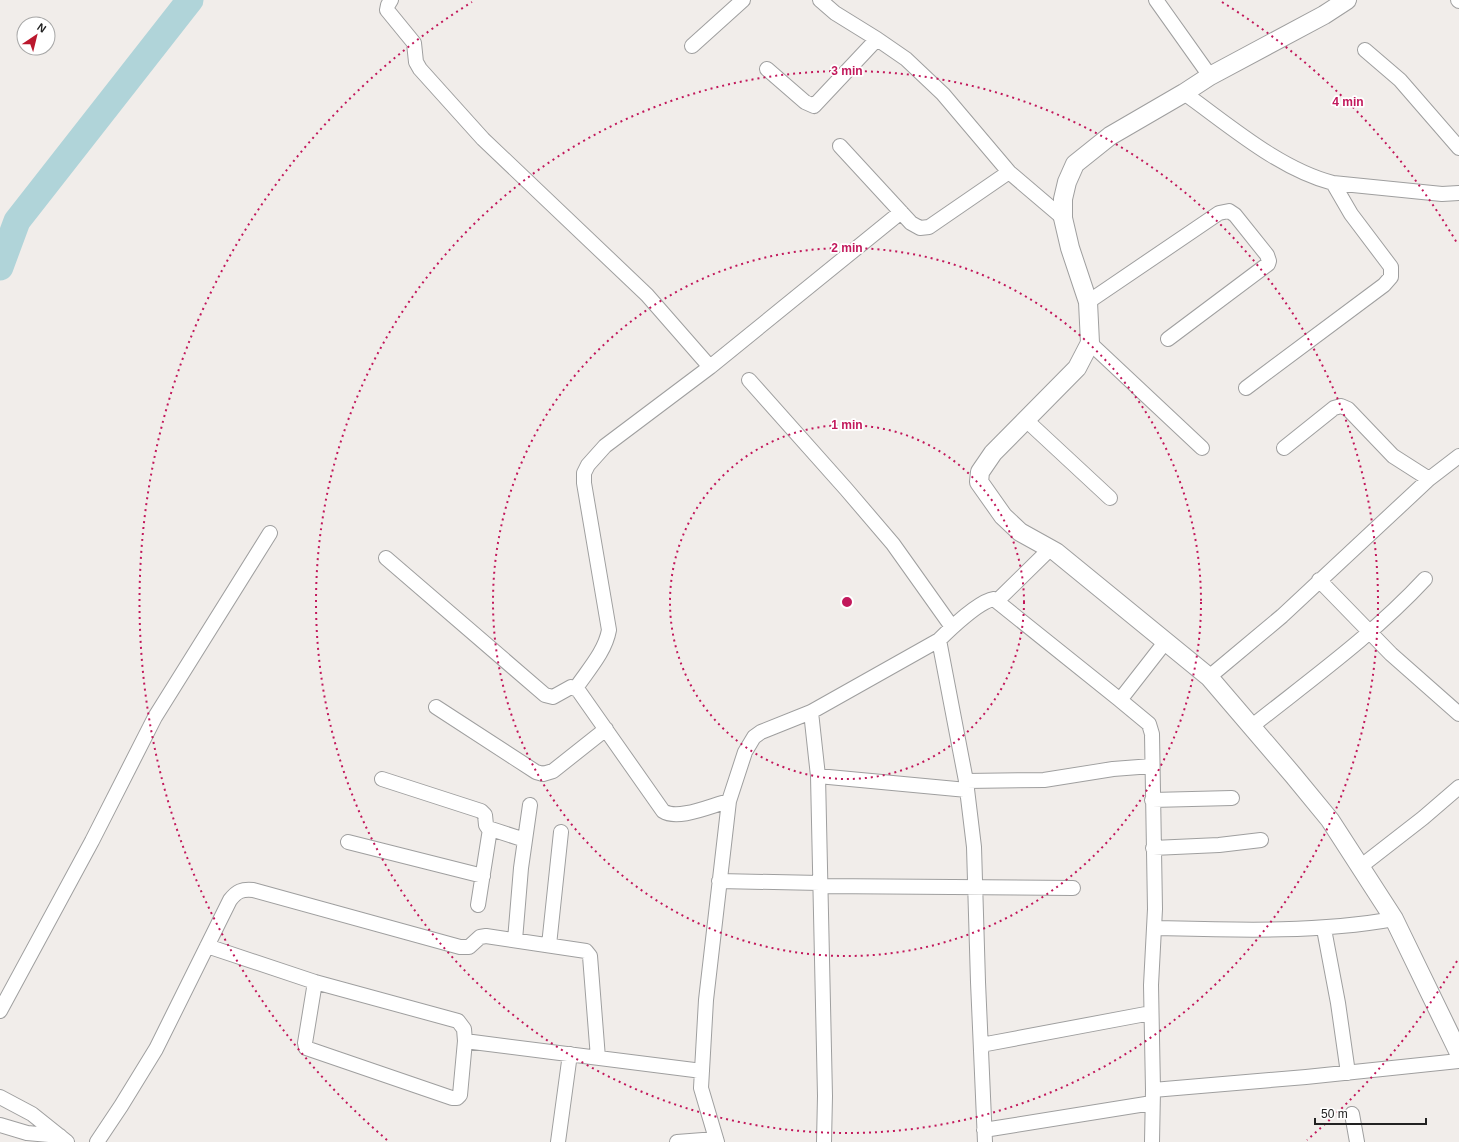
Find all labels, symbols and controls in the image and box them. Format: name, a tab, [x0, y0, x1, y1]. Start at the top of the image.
north arrow	[16, 16, 56, 56]
text: N	[35, 21, 48, 35]
text: 3 min	[831, 64, 863, 78]
text: 4 min	[1332, 95, 1364, 109]
text: 2 min	[831, 241, 863, 255]
text: 1 min	[831, 418, 863, 432]
centre of rings	[840, 595, 854, 609]
scale bar	[1315, 1100, 1426, 1126]
text: 50 m	[1321, 1107, 1348, 1121]

